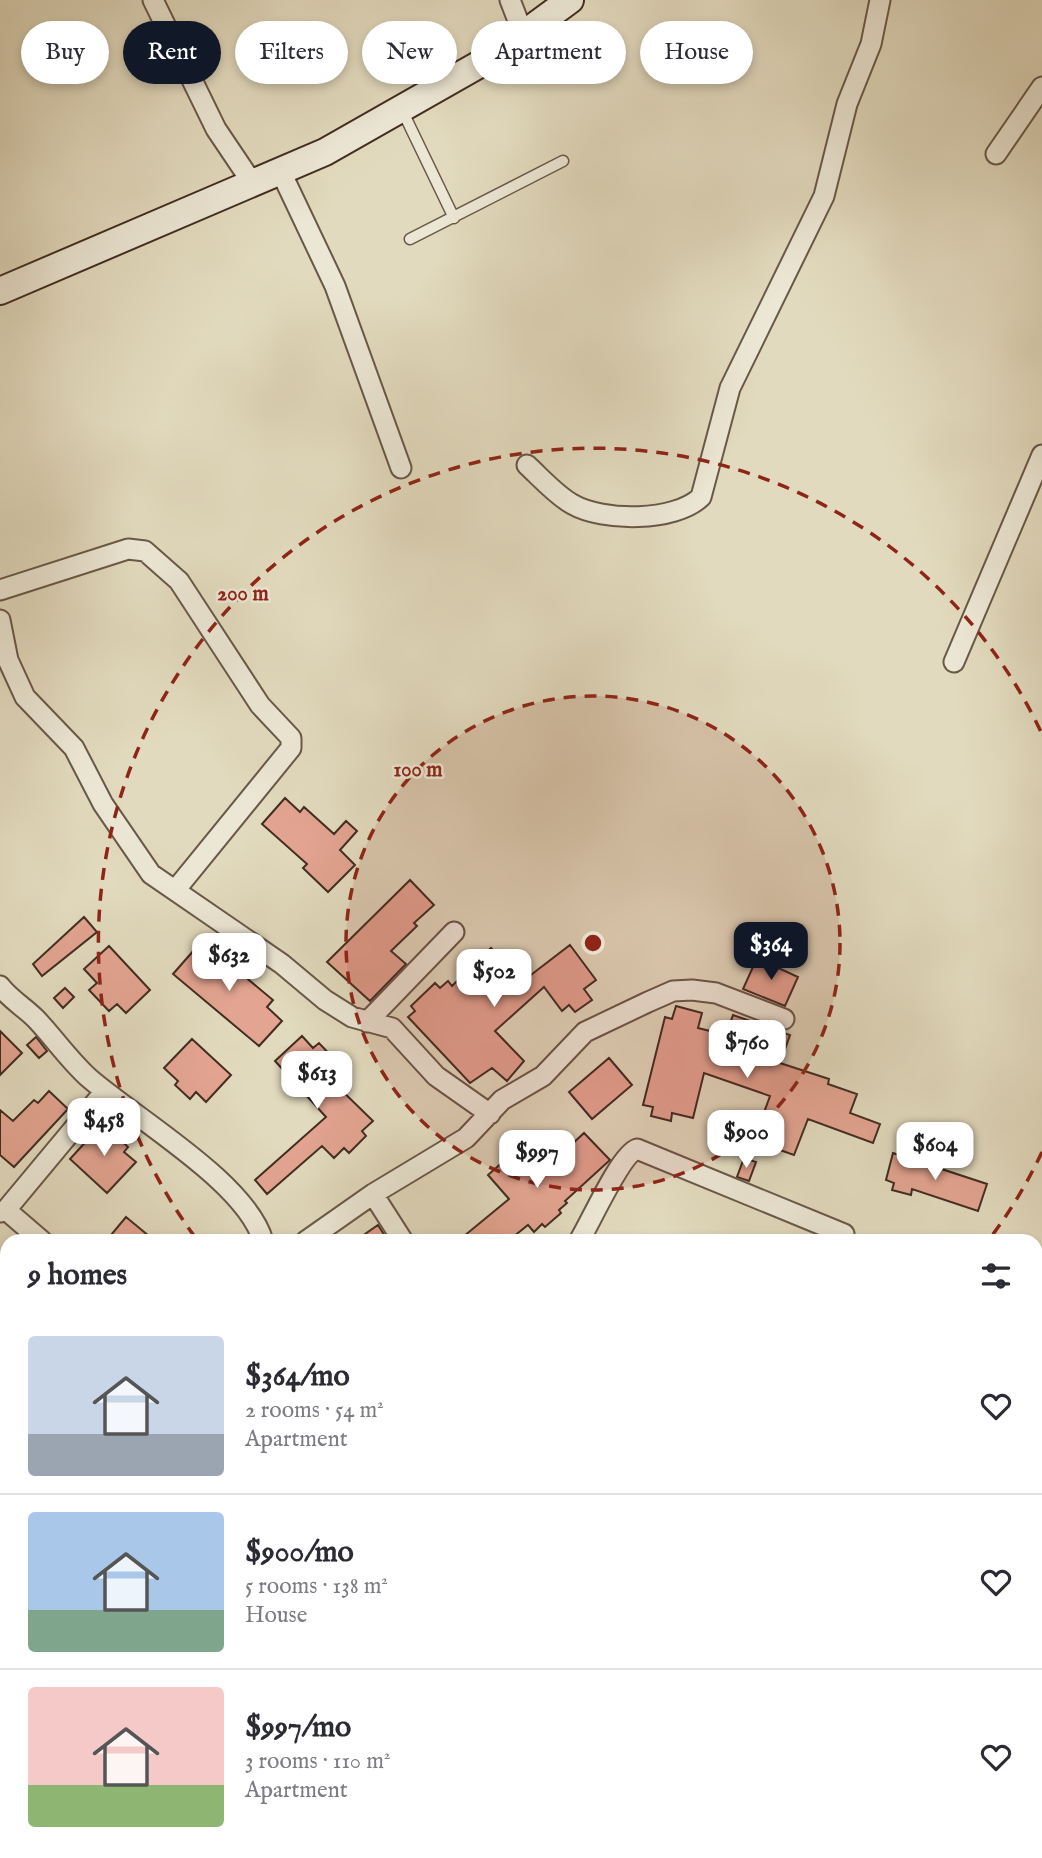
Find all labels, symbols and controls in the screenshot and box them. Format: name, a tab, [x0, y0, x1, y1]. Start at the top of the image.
chip: Buy	[21, 21, 109, 84]
chip: Rent	[123, 21, 221, 84]
chip: Filters	[235, 21, 348, 84]
chip: New	[362, 21, 457, 84]
chip: Apartment	[471, 21, 626, 84]
chip: House	[640, 21, 753, 84]
text: 200 m	[217, 581, 269, 608]
text: 100 m	[393, 757, 443, 784]
pin: $364	[730, 922, 812, 982]
text: $364	[750, 930, 792, 959]
centre of rings	[581, 931, 605, 955]
pin: $632	[188, 934, 270, 993]
text: $632	[208, 941, 250, 970]
pin: $502	[453, 950, 535, 1009]
text: $502	[472, 957, 516, 986]
pin: $760	[706, 1020, 788, 1080]
text: $760	[725, 1028, 769, 1057]
pin: $613	[276, 1052, 358, 1111]
text: $613	[297, 1059, 337, 1088]
pin: $458	[63, 1098, 145, 1158]
text: $458	[83, 1106, 125, 1135]
pin: $900	[705, 1110, 787, 1170]
text: $900	[723, 1118, 769, 1147]
pin: $604	[894, 1122, 976, 1182]
pin: $997	[496, 1130, 578, 1190]
text: $604	[912, 1130, 958, 1159]
text: $997	[515, 1138, 559, 1167]
text: 9 homes	[28, 1257, 127, 1295]
icon: filters	[977, 1257, 1015, 1295]
text: $364/mo	[245, 1358, 350, 1396]
icon: home	[84, 1364, 168, 1448]
icon: heart	[977, 1387, 1015, 1425]
text: 2 rooms · 54 m²	[245, 1396, 384, 1425]
text: Apartment	[245, 1425, 348, 1454]
text: $900/mo	[245, 1534, 354, 1572]
icon: home	[84, 1540, 168, 1624]
icon: heart	[977, 1563, 1015, 1601]
text: 5 rooms · 138 m²	[245, 1572, 388, 1601]
text: House	[245, 1601, 307, 1630]
text: $997/mo	[245, 1709, 351, 1747]
icon: home	[84, 1715, 168, 1799]
icon: heart	[977, 1738, 1015, 1776]
text: 3 rooms · 110 m²	[245, 1747, 390, 1776]
text: Apartment	[245, 1776, 348, 1805]

